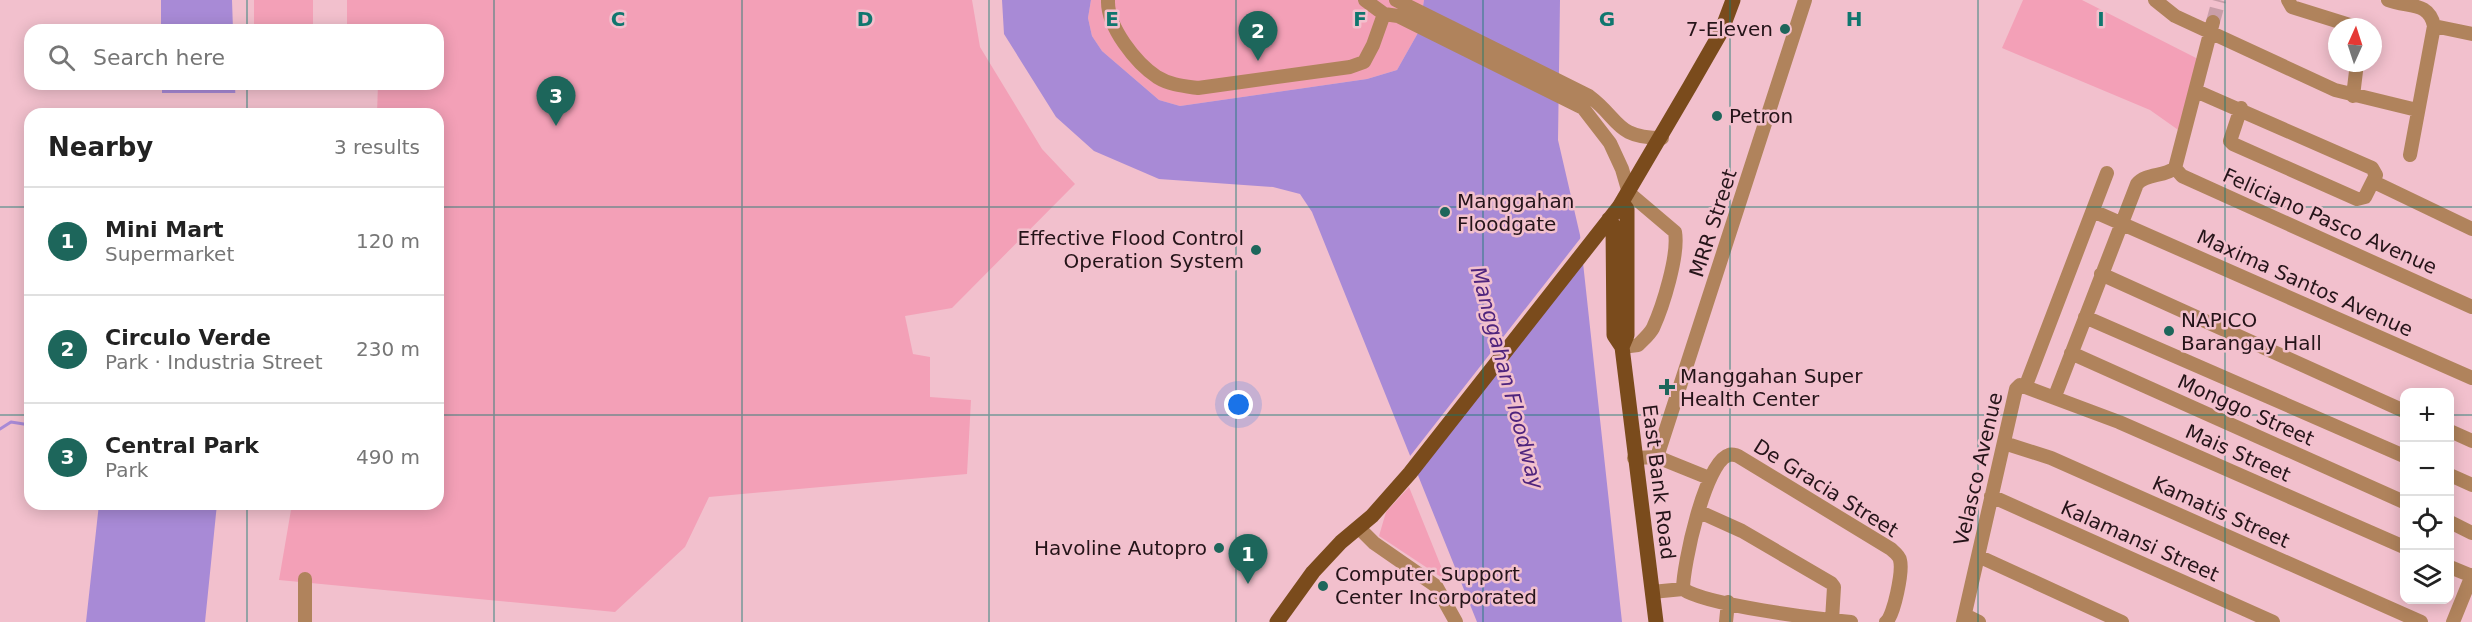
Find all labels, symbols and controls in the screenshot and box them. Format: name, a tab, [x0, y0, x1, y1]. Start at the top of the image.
text: C	[611, 7, 625, 31]
text: D	[857, 7, 873, 31]
text: E	[1105, 7, 1119, 31]
text: F	[1353, 7, 1367, 31]
text: G	[1599, 7, 1615, 31]
text: H	[1846, 7, 1862, 31]
text: I	[2097, 7, 2105, 31]
pin: 2	[1238, 11, 1278, 61]
place label: 7-Eleven	[1686, 17, 1773, 41]
north arrow	[2328, 18, 2382, 72]
marker: 7-Eleven	[1778, 22, 1792, 36]
search box	[24, 24, 444, 90]
icon: search	[45, 41, 78, 74]
text: Search here	[93, 45, 225, 70]
pin: 3	[536, 76, 576, 126]
place label: Petron	[1729, 104, 1793, 128]
marker: Petron	[1710, 109, 1724, 123]
text: Nearby	[48, 132, 153, 162]
text: 3 results	[334, 135, 420, 159]
street label: Feliciano Pasco Avenue	[2219, 163, 2441, 279]
street label: MRR Street	[1684, 166, 1742, 280]
place label: Manggahan Floodgate	[1457, 189, 1574, 236]
marker: Manggahan Floodgate	[1438, 205, 1452, 219]
text: Mini Mart	[105, 217, 223, 242]
street label: Maxima Santos Avenue	[2193, 224, 2417, 342]
place label: Effective Flood Control Operation System	[1018, 226, 1244, 273]
text: 1	[61, 229, 74, 253]
text: 120 m	[356, 229, 420, 253]
text: Supermarket	[105, 242, 234, 266]
marker: Effective Flood Control Operation System	[1249, 243, 1263, 257]
water label: Manggahan Floodway	[1466, 264, 1548, 492]
place label: NAPICO Barangay Hall	[2181, 308, 2322, 355]
marker: NAPICO Barangay Hall	[2162, 324, 2176, 338]
text: Circulo Verde	[105, 325, 271, 350]
text: 2	[61, 337, 74, 361]
text: 230 m	[356, 337, 420, 361]
text: Park · Industria Street	[105, 350, 323, 374]
place label: Manggahan Super Health Center	[1680, 364, 1863, 411]
street label: Monggo Street	[2174, 369, 2318, 451]
marker: Manggahan Super Health Center	[1658, 378, 1676, 396]
map controls	[2400, 388, 2454, 604]
button: +	[2400, 388, 2454, 442]
your location	[1224, 390, 1253, 419]
street label: Velasco Avenue	[1949, 390, 2007, 548]
street label: East Bank Road	[1638, 403, 1680, 561]
street label: Mais Street	[2182, 419, 2294, 487]
text: Central Park	[105, 433, 259, 458]
street label: De Gracia Street	[1749, 434, 1903, 542]
button: −	[2400, 442, 2454, 496]
text: 3	[61, 445, 74, 469]
text: 490 m	[356, 445, 420, 469]
text: Park	[105, 458, 148, 482]
street label: Kamatis Street	[2149, 471, 2293, 553]
street label: Kalamansi Street	[2057, 495, 2223, 587]
button: locate	[2400, 496, 2454, 550]
pin: 1	[1228, 534, 1268, 584]
place label: Havoline Autopro	[1034, 536, 1207, 560]
marker: Havoline Autopro	[1212, 541, 1226, 555]
button: layers	[2400, 550, 2454, 604]
place label: Computer Support Center Incorporated	[1335, 562, 1537, 609]
marker: Computer Support Center Incorporated	[1316, 579, 1330, 593]

